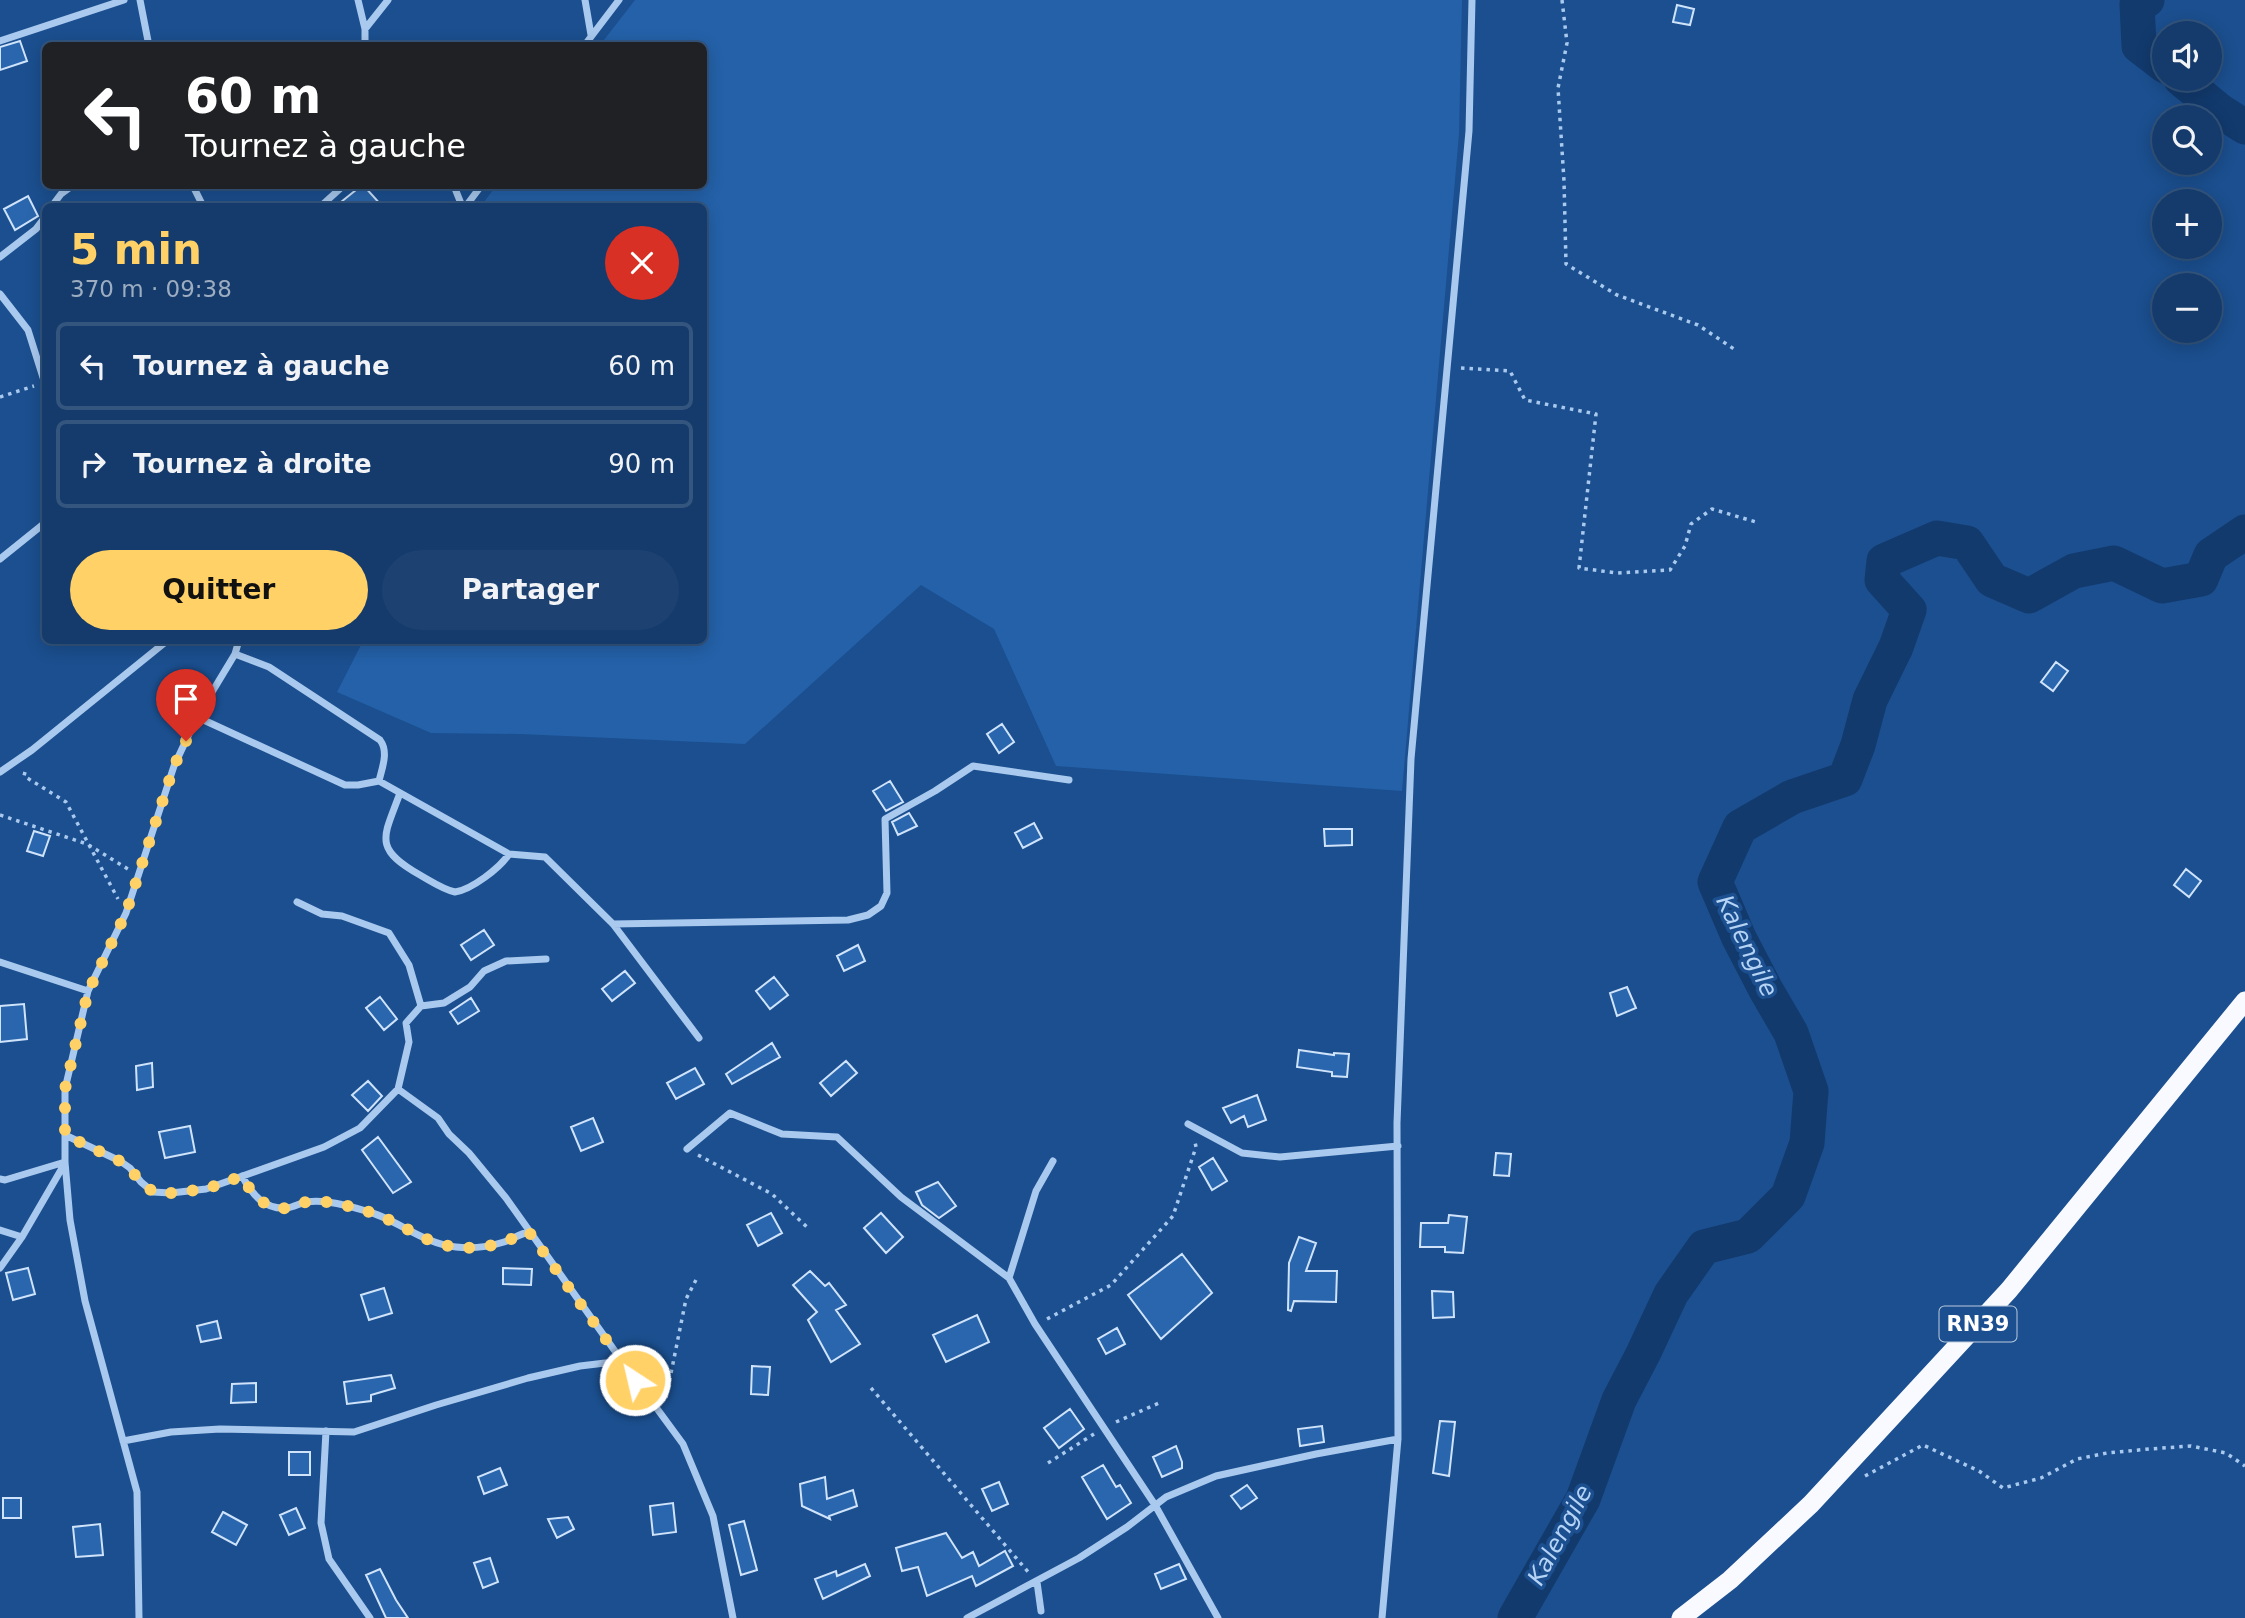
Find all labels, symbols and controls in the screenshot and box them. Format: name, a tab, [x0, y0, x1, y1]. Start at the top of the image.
map controls	[2152, 21, 2222, 343]
button: sound	[2152, 21, 2222, 91]
text: 60 m	[185, 68, 321, 125]
icon: left	[70, 70, 161, 161]
button: search	[2152, 105, 2222, 175]
text: Tournez à gauche	[185, 127, 466, 165]
button: +	[2152, 189, 2222, 259]
text: 5 min	[70, 225, 202, 274]
button: close	[605, 226, 679, 300]
button: −	[2152, 273, 2222, 343]
text: 370 m · 09:38	[70, 276, 232, 302]
icon: left	[74, 347, 112, 385]
text: Tournez à gauche	[133, 351, 390, 381]
text: 60 m	[608, 351, 675, 381]
icon: right	[74, 445, 112, 483]
text: Tournez à droite	[133, 449, 372, 479]
text: 90 m	[608, 449, 675, 479]
button: Quitter	[70, 550, 368, 630]
button: Partager	[382, 550, 679, 630]
pin	[156, 669, 216, 741]
icon: arrive	[167, 680, 205, 718]
water label: Kalengile	[1710, 891, 1784, 1001]
road number: RN39	[1940, 1306, 2016, 1342]
position arrow	[598, 1343, 672, 1417]
water label: Kalengile	[1522, 1480, 1598, 1590]

